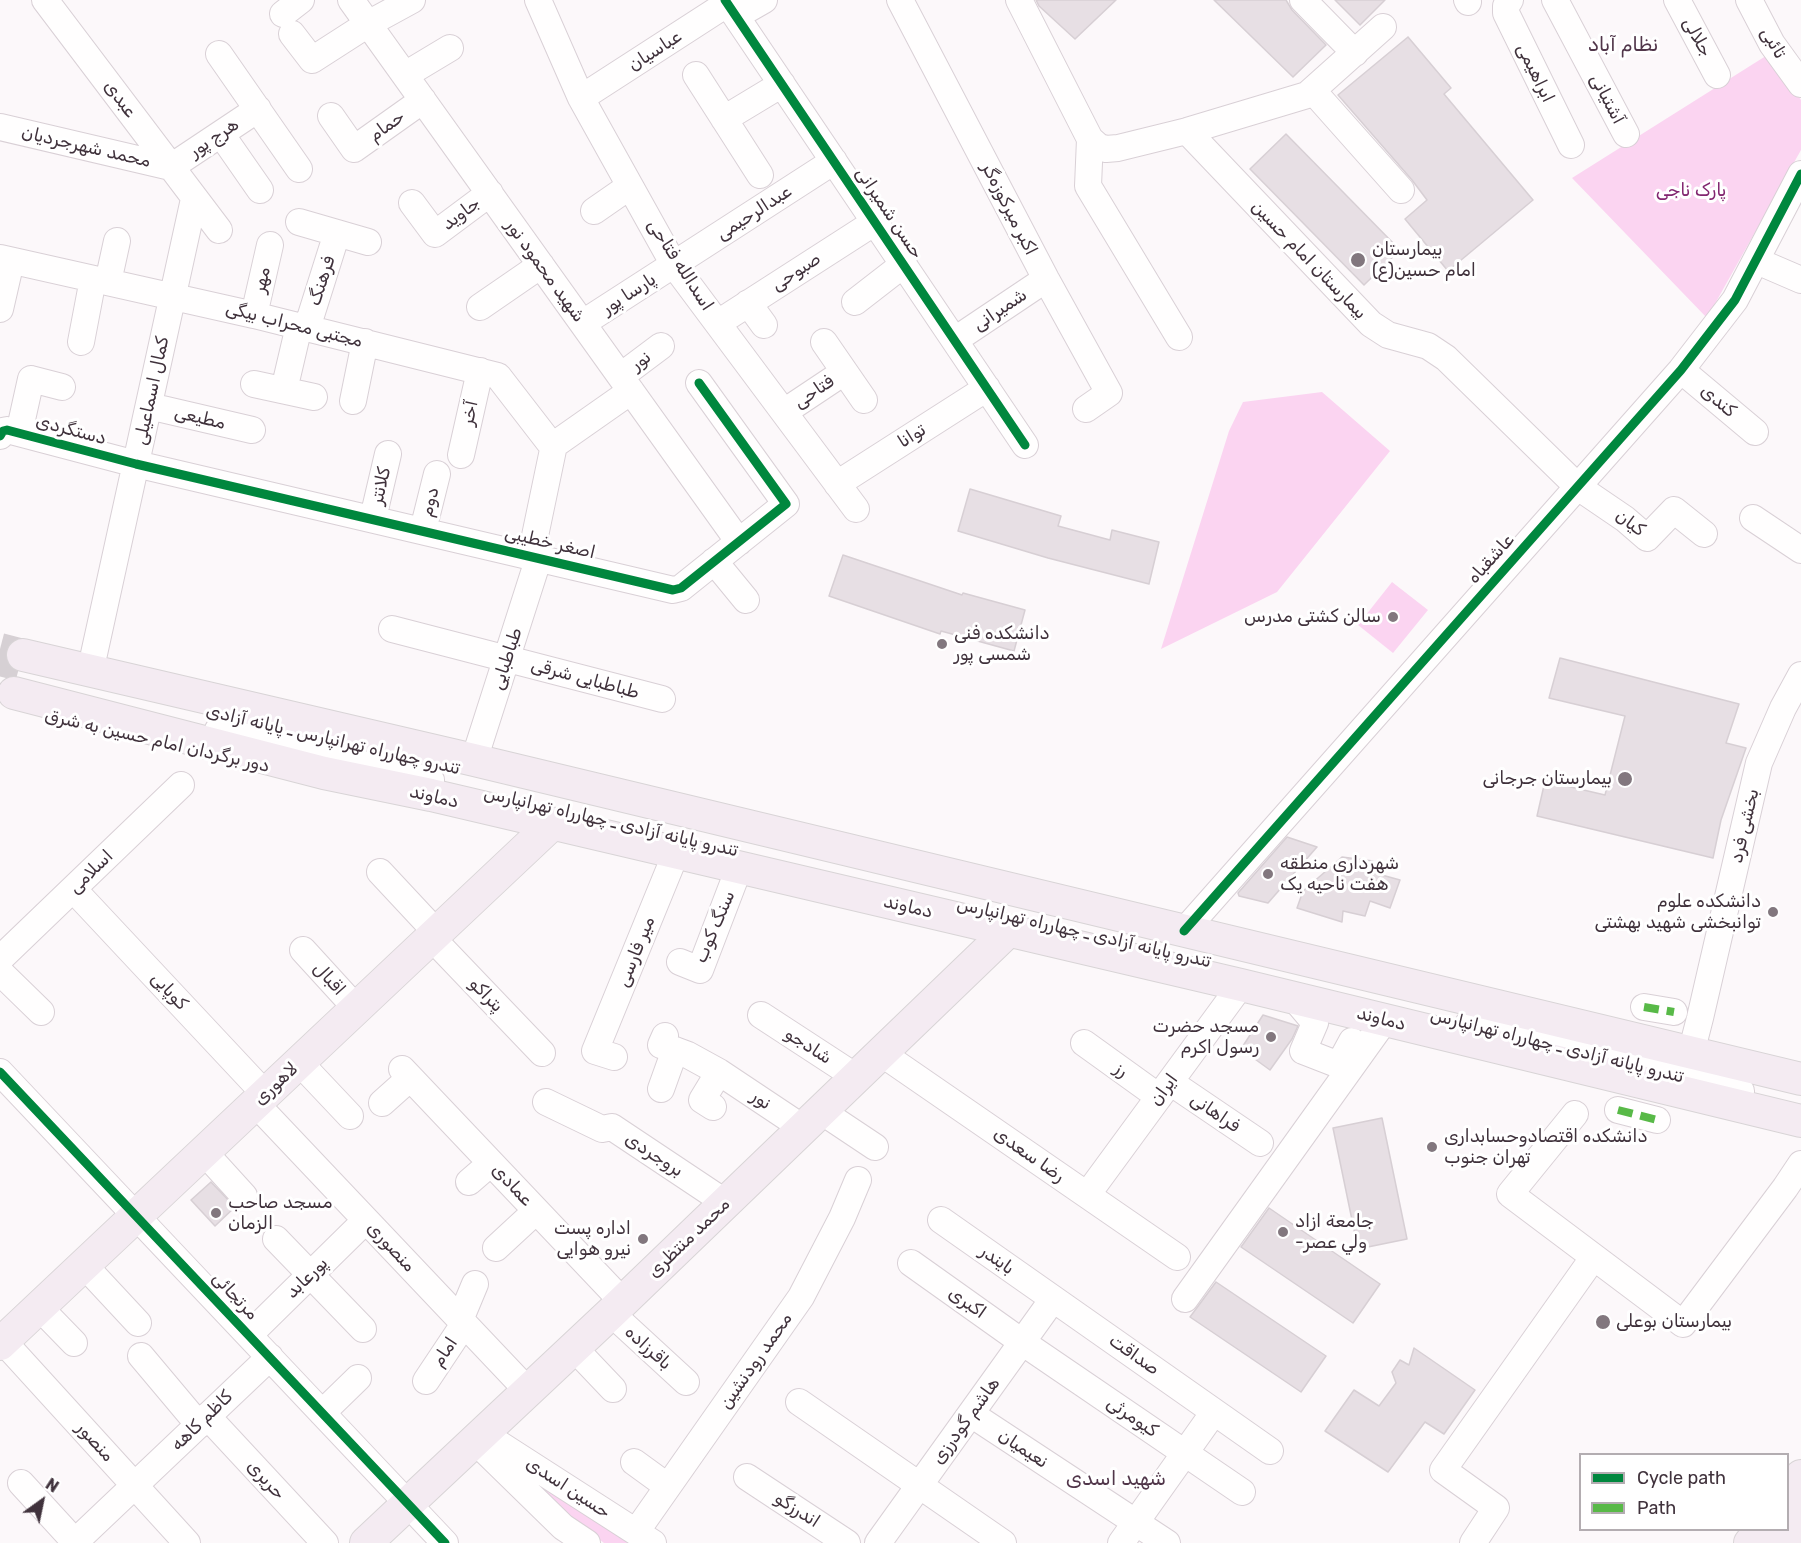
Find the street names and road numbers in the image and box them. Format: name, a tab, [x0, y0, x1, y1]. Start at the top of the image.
street label: جلالی	[1677, 14, 1717, 60]
street label: تائبی	[1755, 23, 1791, 63]
street label: عباسیان	[624, 26, 686, 76]
street label: ابراهیمی	[1511, 40, 1559, 106]
street label: آشتیانی	[1585, 70, 1629, 128]
street label: عبدی	[99, 76, 141, 122]
street label: حمام	[365, 106, 409, 146]
street label: هرج پور	[185, 114, 243, 162]
street label: محمد شهرجردیان	[19, 122, 153, 172]
street label: اکبر میرکوزه‌گر	[976, 159, 1042, 259]
street label: حسن شمیرانی	[850, 163, 928, 263]
street label: عبدالرحیمی	[712, 181, 796, 245]
street label: جاوید	[438, 193, 484, 235]
street label: بیمارستان امام حسین	[1247, 196, 1371, 324]
street label: شهید محمود نور	[500, 215, 590, 327]
street label: اسدالله فتاحی	[642, 215, 718, 315]
street label: صبوحی	[767, 248, 825, 296]
street label: فرهنگ	[304, 253, 340, 309]
street label: مهر	[249, 265, 275, 295]
street label: پارسا پور	[598, 269, 660, 319]
street label: شمیرانی	[969, 284, 1031, 336]
street label: مجتبی محراب بیگی	[223, 298, 365, 352]
street label: کمال اسماعیلی	[130, 335, 174, 447]
street label: نور	[627, 346, 655, 376]
street label: فتاحی	[790, 371, 838, 413]
street label: کندی	[1696, 380, 1740, 422]
street label: آخر	[457, 398, 483, 428]
street label: مطیعی	[172, 402, 228, 434]
street label: دستگردی	[33, 410, 109, 450]
street label: توانا	[894, 419, 930, 453]
street label: کلانتر	[366, 465, 396, 507]
street label: دوم	[416, 485, 444, 519]
street label: کیان	[1611, 505, 1649, 541]
street label: اصغر خطیبی	[503, 522, 597, 564]
street label: عاشقباه	[1463, 530, 1519, 588]
street label: طباطبایی	[487, 625, 527, 693]
street label: طباطبایی شرقی	[528, 654, 642, 704]
street label: تندرو چهارراه تهرانپارس ـ پایانه آزادی	[204, 700, 462, 780]
street label: دور برگردان امام حسین به شرق	[42, 705, 272, 777]
street label: دماوند	[407, 781, 461, 813]
street label: تندرو پایانه آزادی ـ چهارراه تهرانپارس	[482, 782, 740, 862]
street label: بخشی فرد	[1726, 787, 1764, 865]
street label: اسلامی	[64, 846, 118, 898]
street label: سنگ کوب	[690, 888, 740, 966]
street label: دماوند	[881, 891, 935, 923]
street label: تندرو پایانه آزادی ـ چهارراه تهرانپارس	[955, 893, 1213, 973]
street label: میر فارسی	[612, 914, 660, 990]
street label: اقبال	[308, 958, 350, 1000]
street label: کوپایی	[146, 968, 192, 1014]
street label: پتراکو	[464, 973, 508, 1017]
street label: دماوند	[1354, 1003, 1408, 1035]
street label: تندرو پایانه آزادی ـ چهارراه تهرانپارس	[1428, 1004, 1686, 1088]
street label: شادجو	[780, 1023, 836, 1069]
street label: لاهوری	[249, 1058, 303, 1110]
street label: رز	[1110, 1058, 1132, 1082]
street label: ایران	[1145, 1070, 1183, 1110]
street label: نور	[747, 1086, 775, 1114]
street label: فراهانی	[1186, 1089, 1244, 1137]
street label: رضا سعدی	[989, 1123, 1069, 1187]
street label: بروجردی	[621, 1128, 687, 1182]
street label: عمادی	[487, 1159, 537, 1211]
street label: محمد منتظری	[643, 1194, 735, 1282]
street label: منصوری	[362, 1217, 420, 1277]
street label: بایندر	[976, 1240, 1018, 1280]
street label: پورعابد	[281, 1253, 333, 1303]
street label: مرتجائی	[207, 1267, 263, 1325]
street label: اکبری	[944, 1282, 990, 1324]
street label: محمد رودنشین	[715, 1309, 797, 1413]
street label: باقرزاده	[620, 1321, 676, 1375]
street label: صداقت	[1104, 1330, 1164, 1380]
street label: امام	[427, 1333, 463, 1371]
street label: هاشم گودرزی	[927, 1373, 1005, 1469]
street label: کاظم کاهه	[167, 1386, 237, 1456]
street label: کیومرثی	[1102, 1392, 1162, 1442]
street label: منصور	[71, 1417, 119, 1467]
street label: نعیمیان	[994, 1425, 1052, 1473]
street label: حسین اسدی	[522, 1453, 614, 1523]
street label: حریری	[242, 1456, 290, 1504]
street label: اندرزگو	[770, 1487, 824, 1533]

